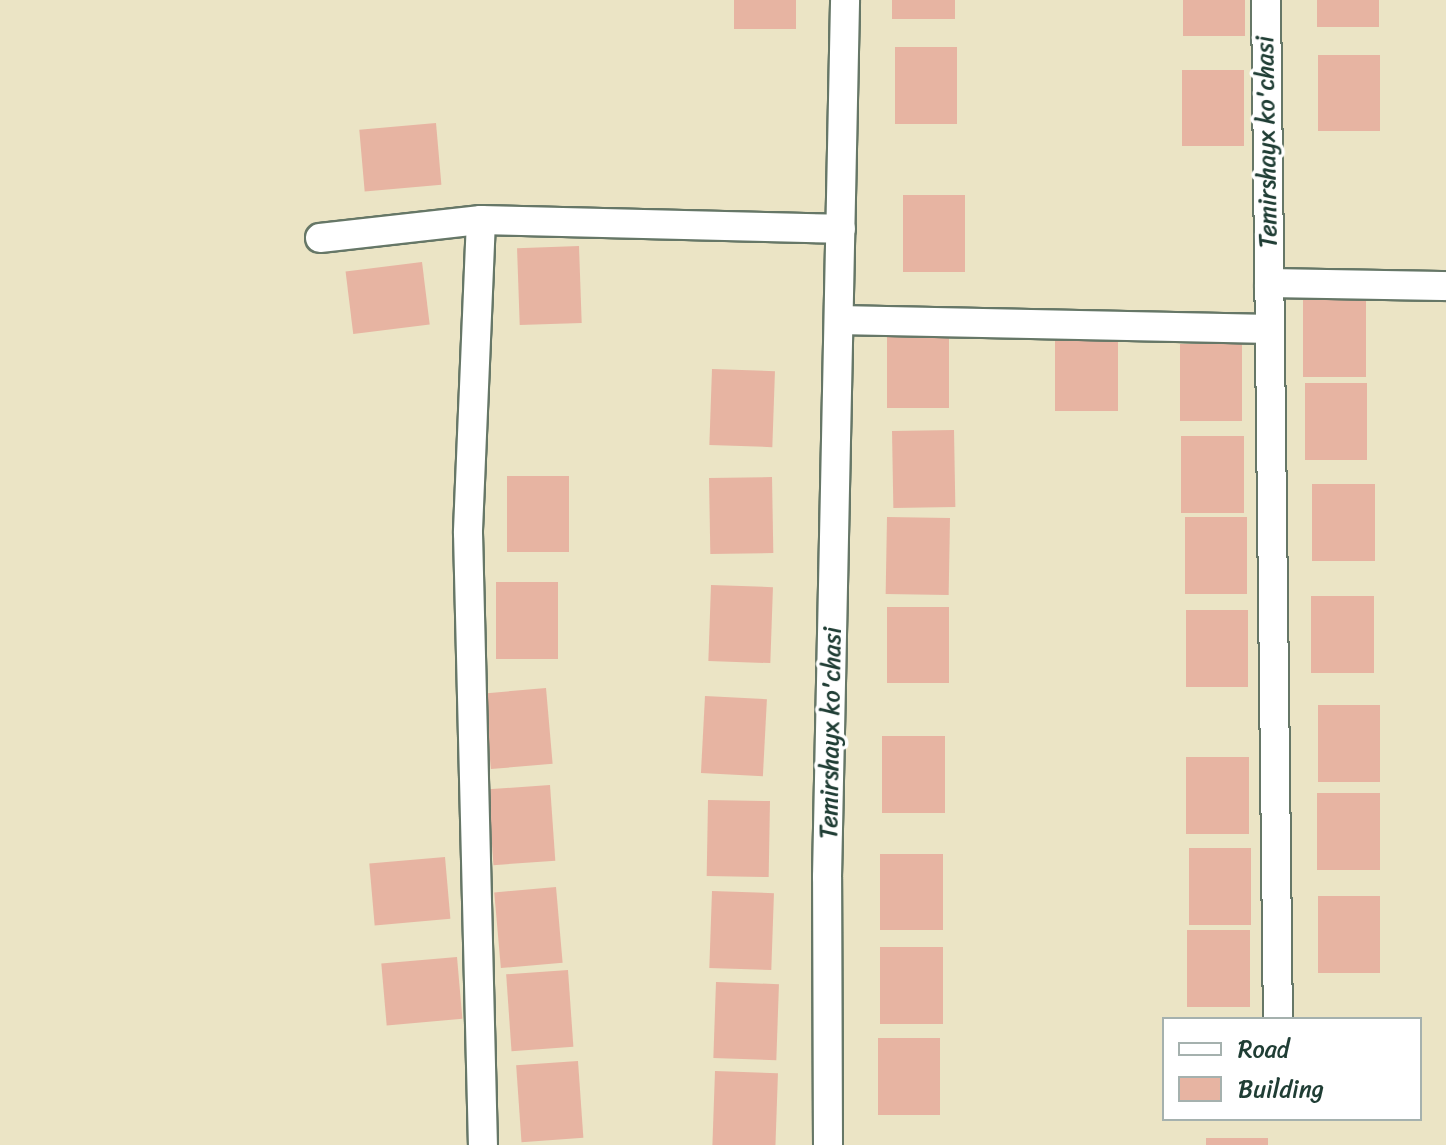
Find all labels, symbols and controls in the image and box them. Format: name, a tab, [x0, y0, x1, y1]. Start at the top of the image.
street label: Temirshayx ko'chasi	[1251, 36, 1283, 248]
street label: Temirshayx ko'chasi	[815, 627, 847, 839]
legend	[1162, 1017, 1422, 1121]
text: Road	[1238, 1028, 1289, 1070]
text: Building	[1238, 1068, 1324, 1110]

